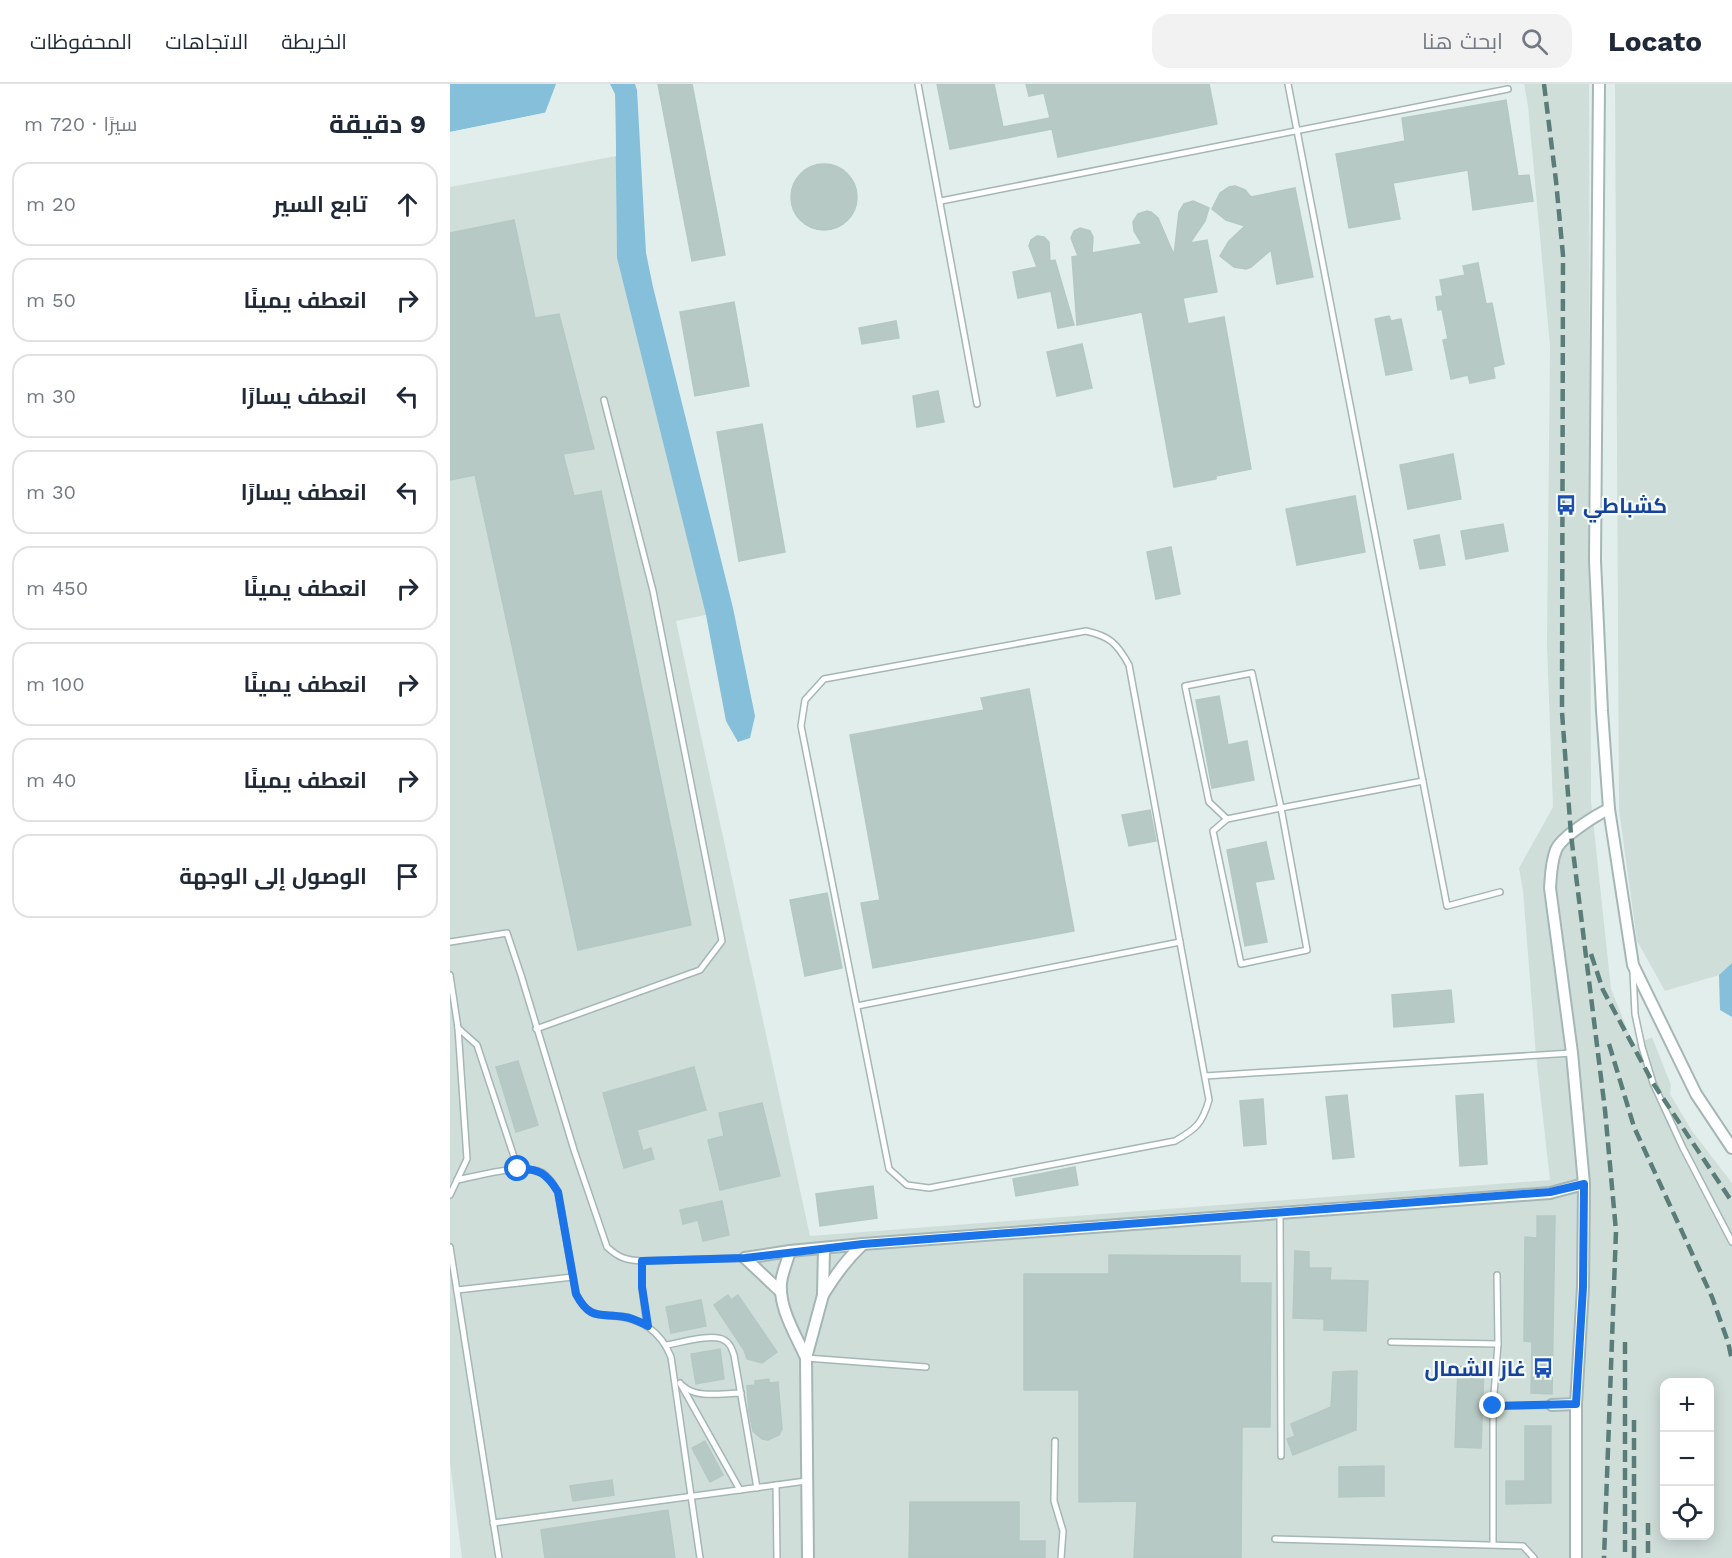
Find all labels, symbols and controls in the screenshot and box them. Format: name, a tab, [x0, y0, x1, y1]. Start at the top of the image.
search box	[1152, 14, 1572, 68]
icon: search	[1518, 25, 1551, 58]
text: Locato	[1608, 25, 1702, 58]
text: المحفوظات	[30, 29, 132, 54]
text: الاتجاهات	[165, 29, 248, 54]
text: الخريطة	[281, 29, 347, 54]
text: ابحث هنا	[1422, 29, 1503, 54]
text: 9 دقيقة	[329, 109, 426, 139]
text: سيرًا · 720 m	[24, 112, 137, 136]
icon: ahead	[391, 188, 424, 221]
text: 20 m	[26, 192, 76, 216]
text: تابع السير	[273, 192, 367, 217]
icon: right	[391, 284, 424, 317]
text: 50 m	[26, 288, 76, 312]
text: انعطف يمينًا	[243, 288, 367, 313]
icon: left	[391, 380, 424, 413]
text: 30 m	[26, 384, 76, 408]
text: انعطف يسارًا	[241, 384, 367, 409]
icon: left	[391, 476, 424, 509]
text: 30 m	[26, 480, 76, 504]
text: انعطف يسارًا	[241, 480, 367, 505]
bus stop icon: كشباطي	[1554, 493, 1578, 517]
place label: كشباطي	[1583, 493, 1667, 523]
icon: right	[391, 572, 424, 605]
text: 450 m	[26, 576, 88, 600]
text: انعطف يمينًا	[243, 576, 367, 601]
icon: right	[391, 668, 424, 701]
text: 100 m	[26, 672, 85, 696]
text: انعطف يمينًا	[243, 672, 367, 697]
icon: right	[391, 764, 424, 797]
text: 40 m	[26, 768, 77, 792]
text: انعطف يمينًا	[243, 768, 367, 793]
icon: arrive	[391, 860, 424, 893]
text: الوصول إلى الوجهة	[179, 864, 367, 889]
route start	[504, 1155, 530, 1181]
place label: غاز الشمال	[1425, 1356, 1526, 1381]
bus stop icon: غاز الشمال	[1531, 1356, 1555, 1380]
map controls	[1660, 1378, 1714, 1540]
button: +	[1660, 1378, 1714, 1432]
route end	[1479, 1392, 1505, 1418]
button: −	[1660, 1432, 1714, 1486]
button: locate	[1660, 1486, 1714, 1540]

